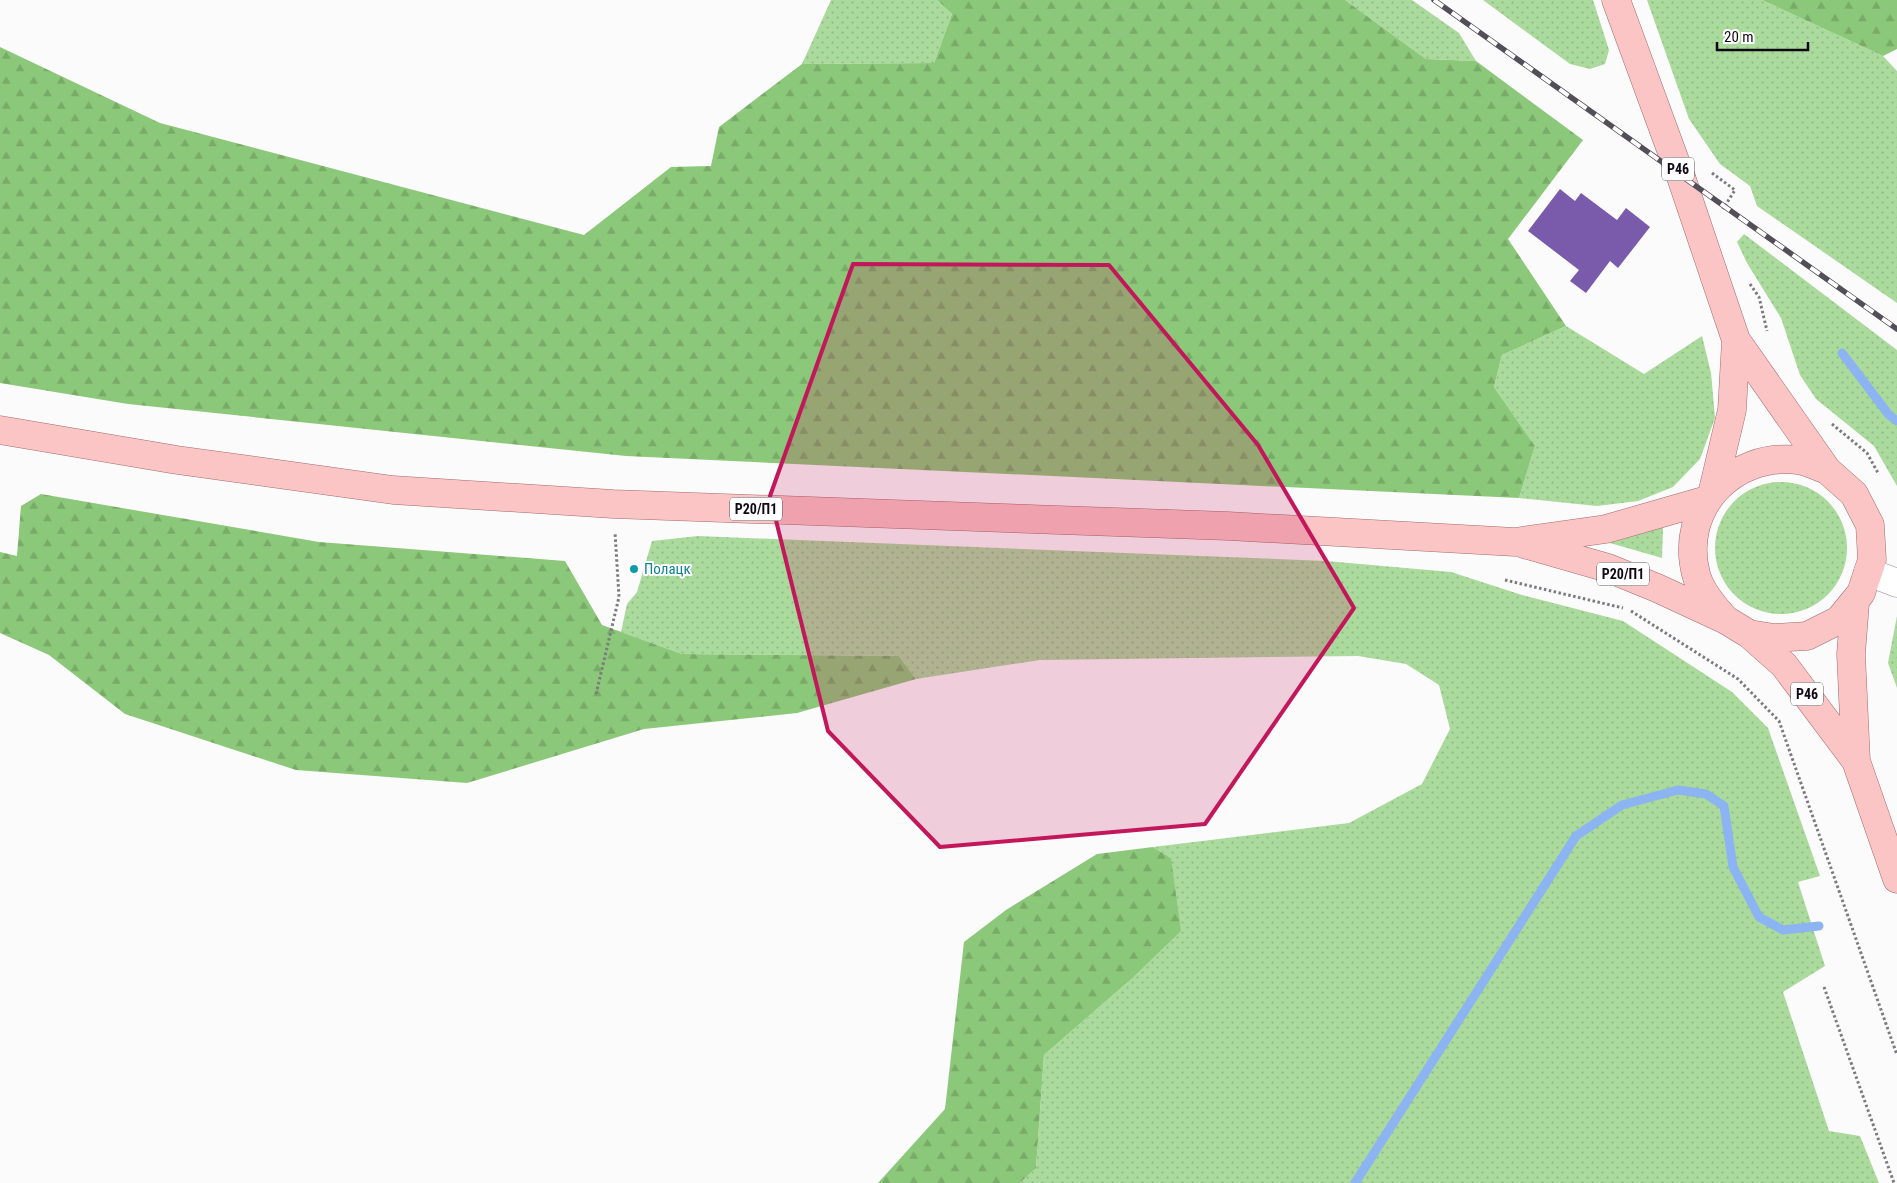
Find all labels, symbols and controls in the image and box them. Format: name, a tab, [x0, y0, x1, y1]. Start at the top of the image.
scale bar	[1717, 20, 1808, 52]
text: 20 m	[1724, 28, 1754, 46]
road number: Р46	[1662, 157, 1694, 180]
road number: Р20/П1	[730, 498, 782, 520]
place label: Полацк	[644, 560, 691, 578]
road number: Р20/П1	[1597, 562, 1649, 586]
marker: Полацк	[628, 563, 640, 575]
road number: Р46	[1791, 682, 1823, 706]

